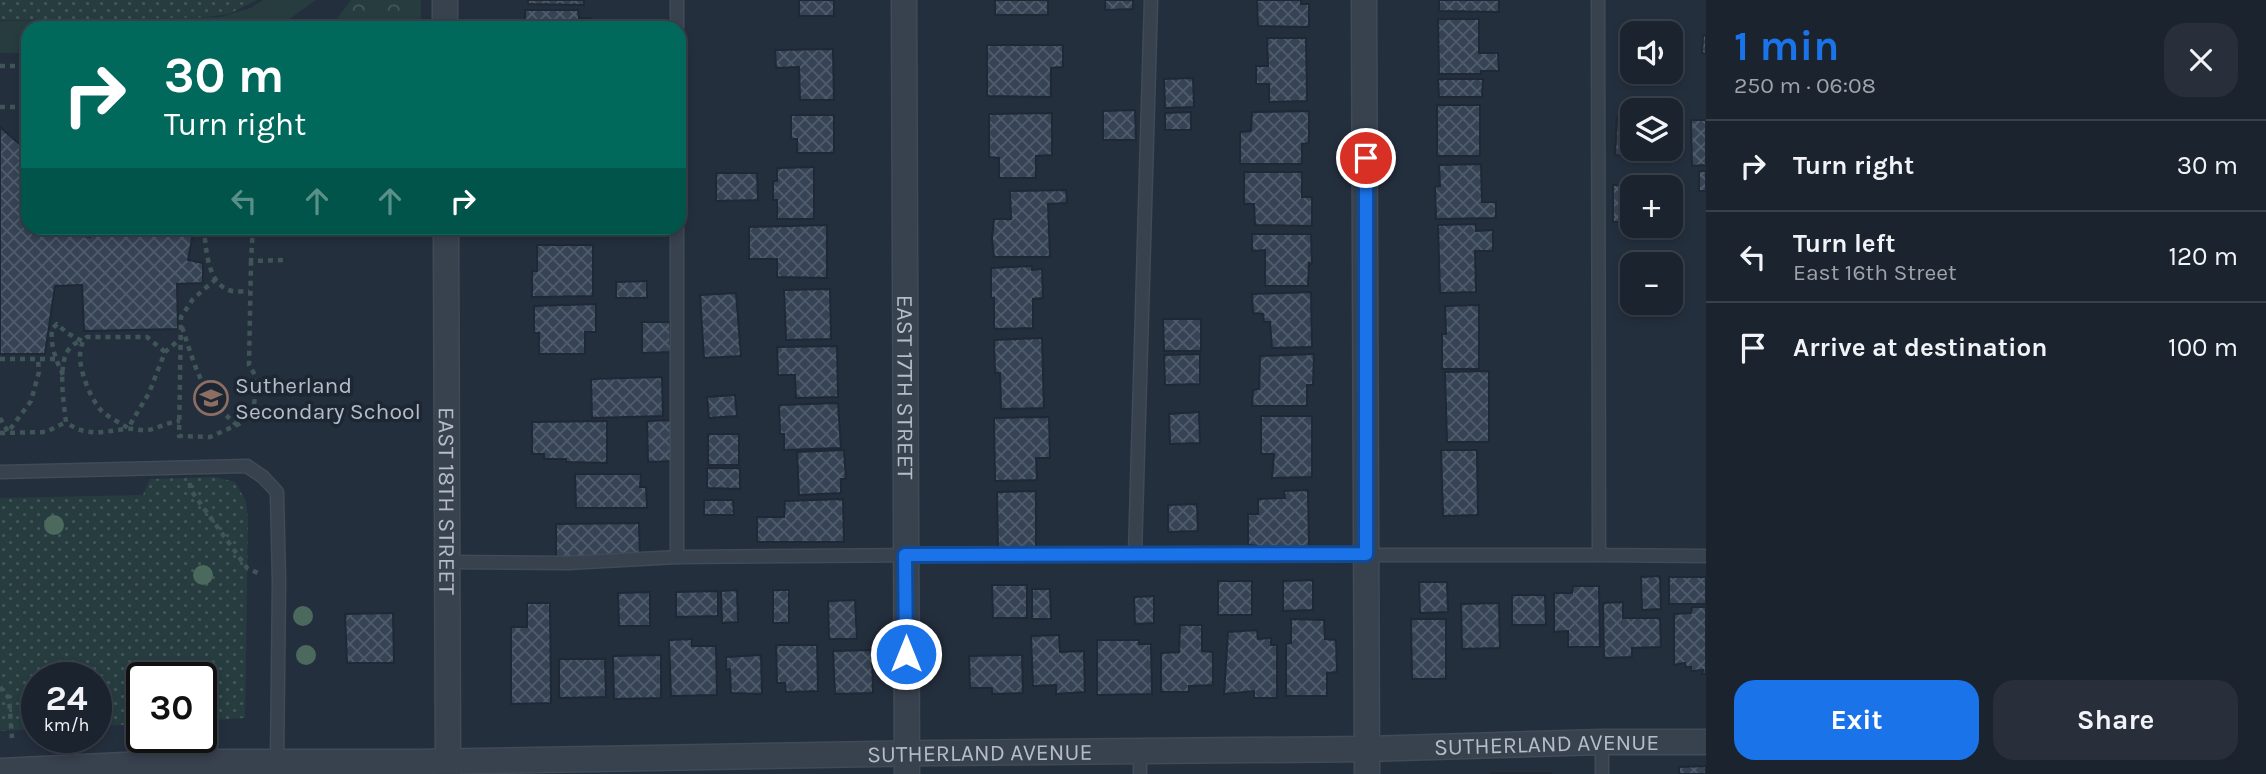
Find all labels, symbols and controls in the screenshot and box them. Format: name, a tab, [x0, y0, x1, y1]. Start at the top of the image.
map controls	[1620, 21, 1683, 315]
button: sound	[1620, 21, 1683, 84]
text: 1 min	[1734, 21, 1839, 71]
button: close	[2164, 23, 2238, 97]
text: 30 m	[164, 47, 284, 104]
icon: right	[49, 49, 140, 140]
text: 250 m · 06:08	[1734, 72, 1876, 99]
button: layers	[1620, 98, 1683, 161]
text: Turn right	[164, 106, 306, 143]
pin	[1336, 128, 1396, 188]
icon: arrive	[1347, 139, 1385, 177]
icon: right	[1734, 147, 1772, 185]
text: Turn right	[1793, 150, 1914, 181]
text: 30 m	[2177, 150, 2238, 181]
button: +	[1620, 175, 1683, 238]
icon: left	[225, 182, 263, 220]
icon: ahead	[298, 182, 336, 220]
icon: ahead	[371, 182, 409, 220]
icon: right	[444, 182, 482, 220]
text: Turn left	[1793, 228, 1895, 259]
icon: left	[1734, 238, 1772, 276]
text: 120 m	[2168, 241, 2238, 272]
button: −	[1620, 252, 1683, 315]
text: East 16th Street	[1793, 259, 1957, 286]
street label: EAST 17TH STREET	[892, 295, 919, 480]
icon: arrive	[1734, 329, 1772, 367]
text: Arrive at destination	[1793, 332, 2047, 363]
text: 100 m	[2168, 332, 2238, 363]
place label: Sutherland Secondary School	[235, 372, 421, 425]
school or university icon: Sutherland Secondary School	[192, 379, 230, 417]
street label: EAST 18TH STREET	[433, 407, 461, 596]
position arrow	[869, 617, 943, 691]
speed limit sign: 30	[126, 662, 217, 753]
text: 24	[46, 678, 88, 719]
button: Exit	[1734, 680, 1979, 760]
button: Share	[1993, 680, 2238, 760]
text: km/h	[44, 714, 89, 736]
street label: SUTHERLAND AVENUE	[1434, 728, 1659, 760]
street label: SUTHERLAND AVENUE	[867, 738, 1093, 768]

